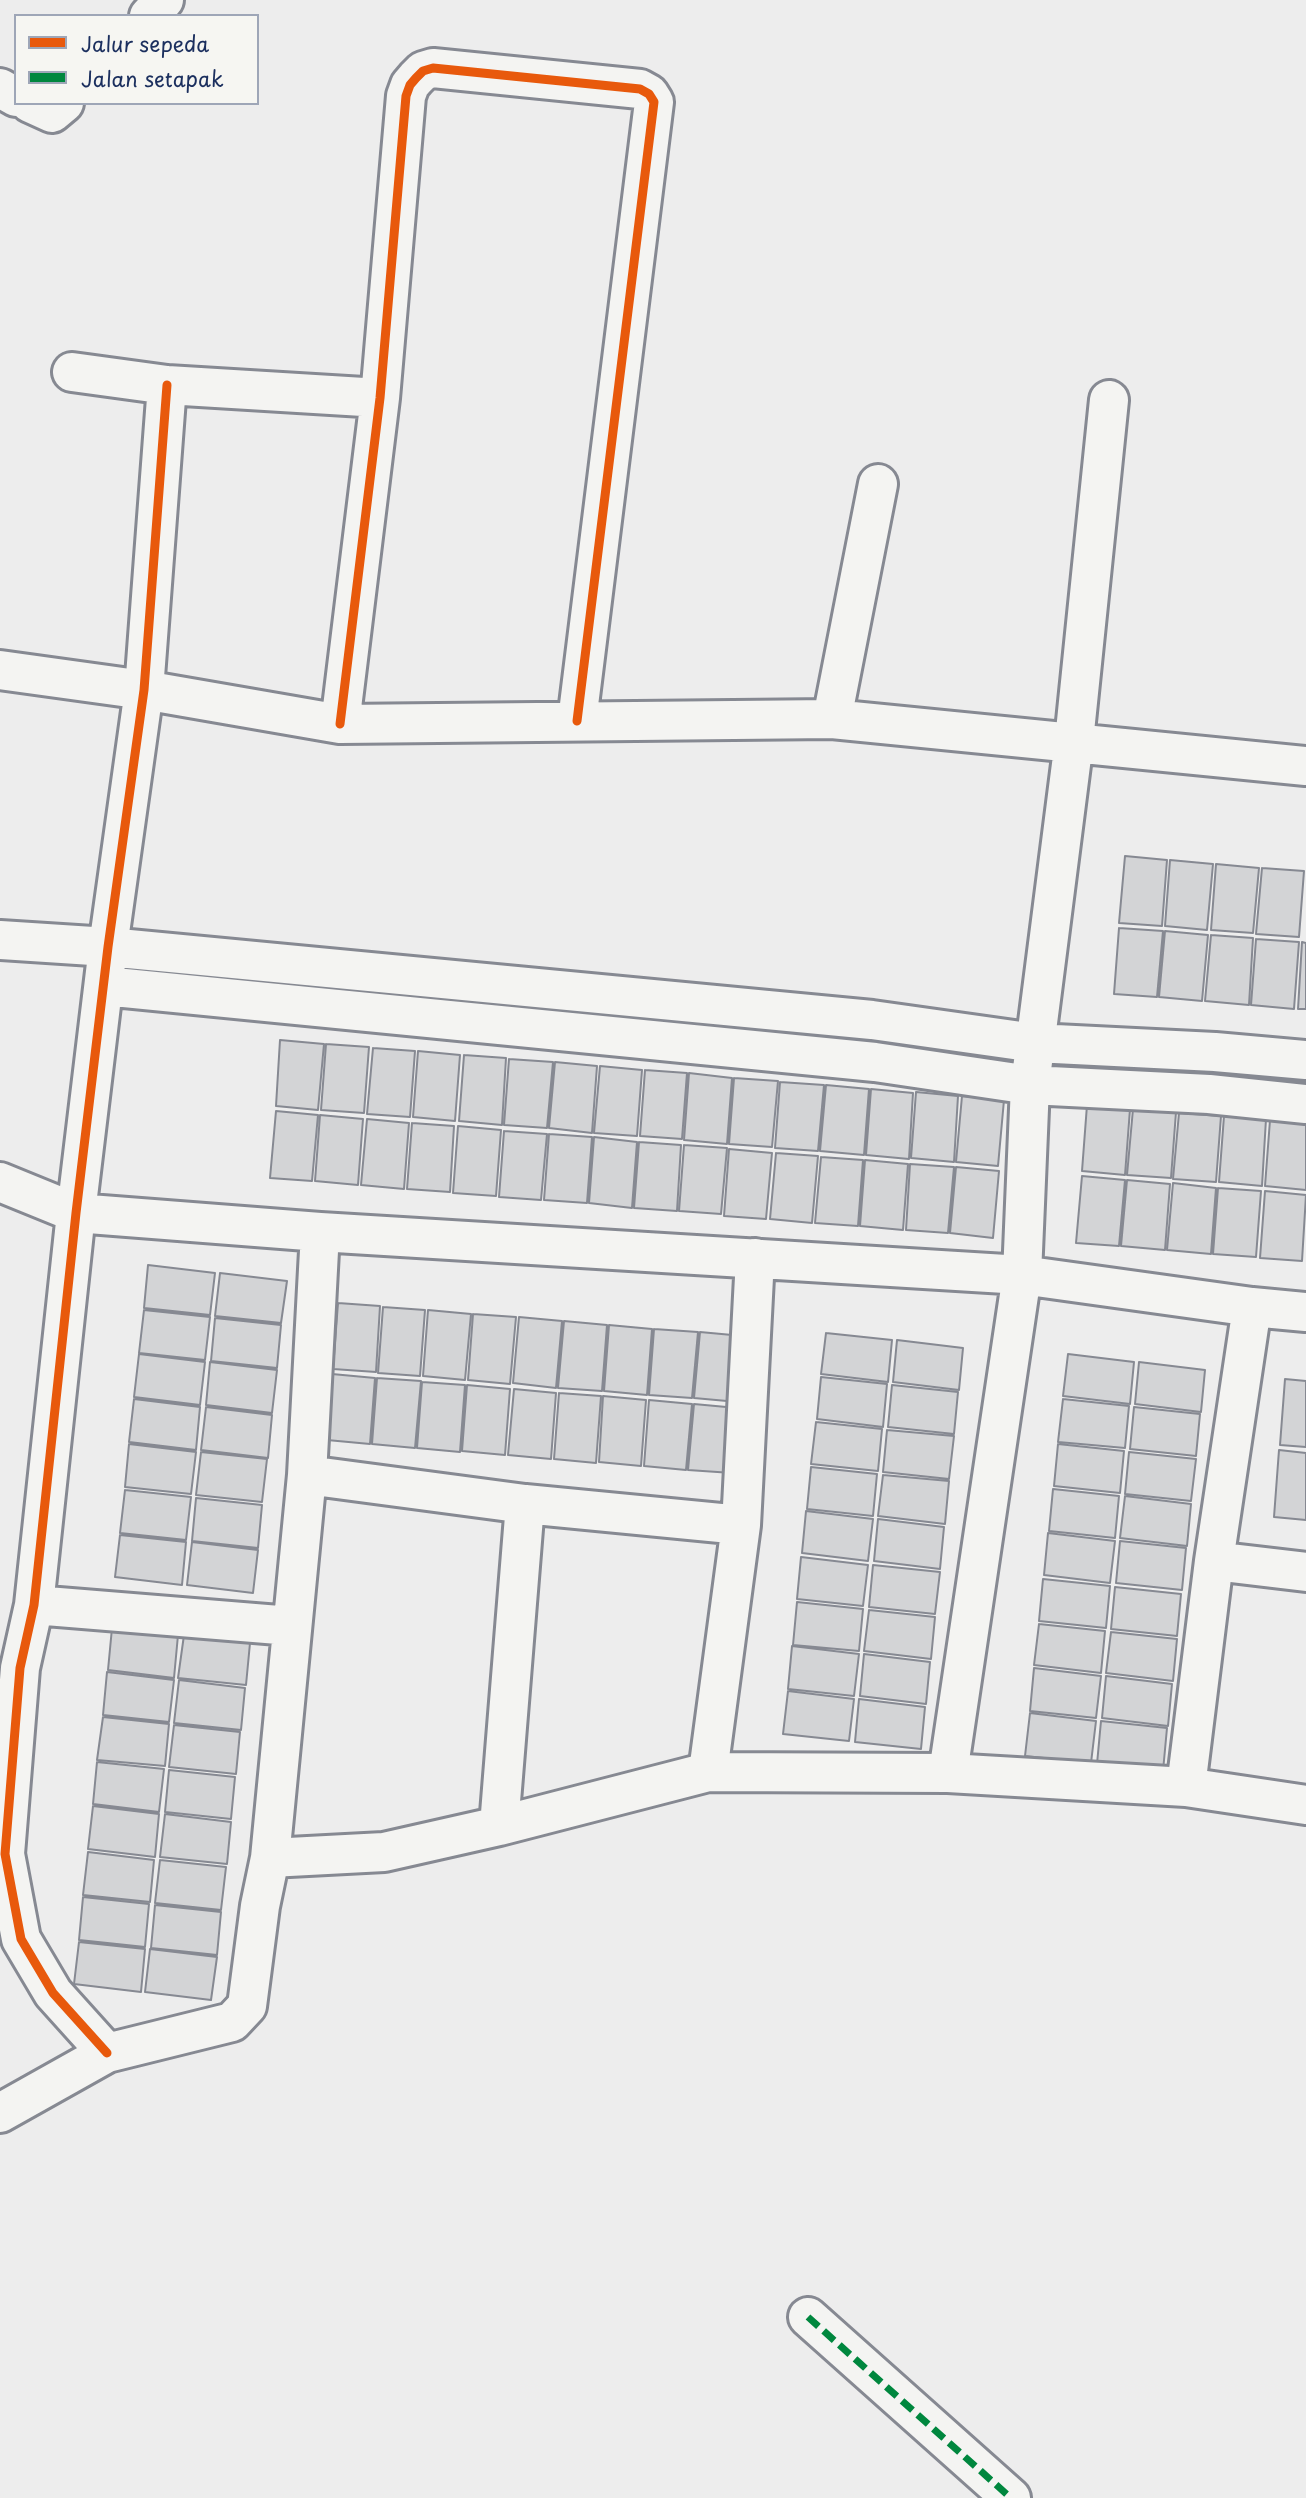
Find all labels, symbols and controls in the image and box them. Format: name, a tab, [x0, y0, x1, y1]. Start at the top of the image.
legend	[14, 14, 259, 105]
text: Jalur sepeda	[81, 27, 209, 59]
text: Jalan setapak	[81, 62, 224, 94]

